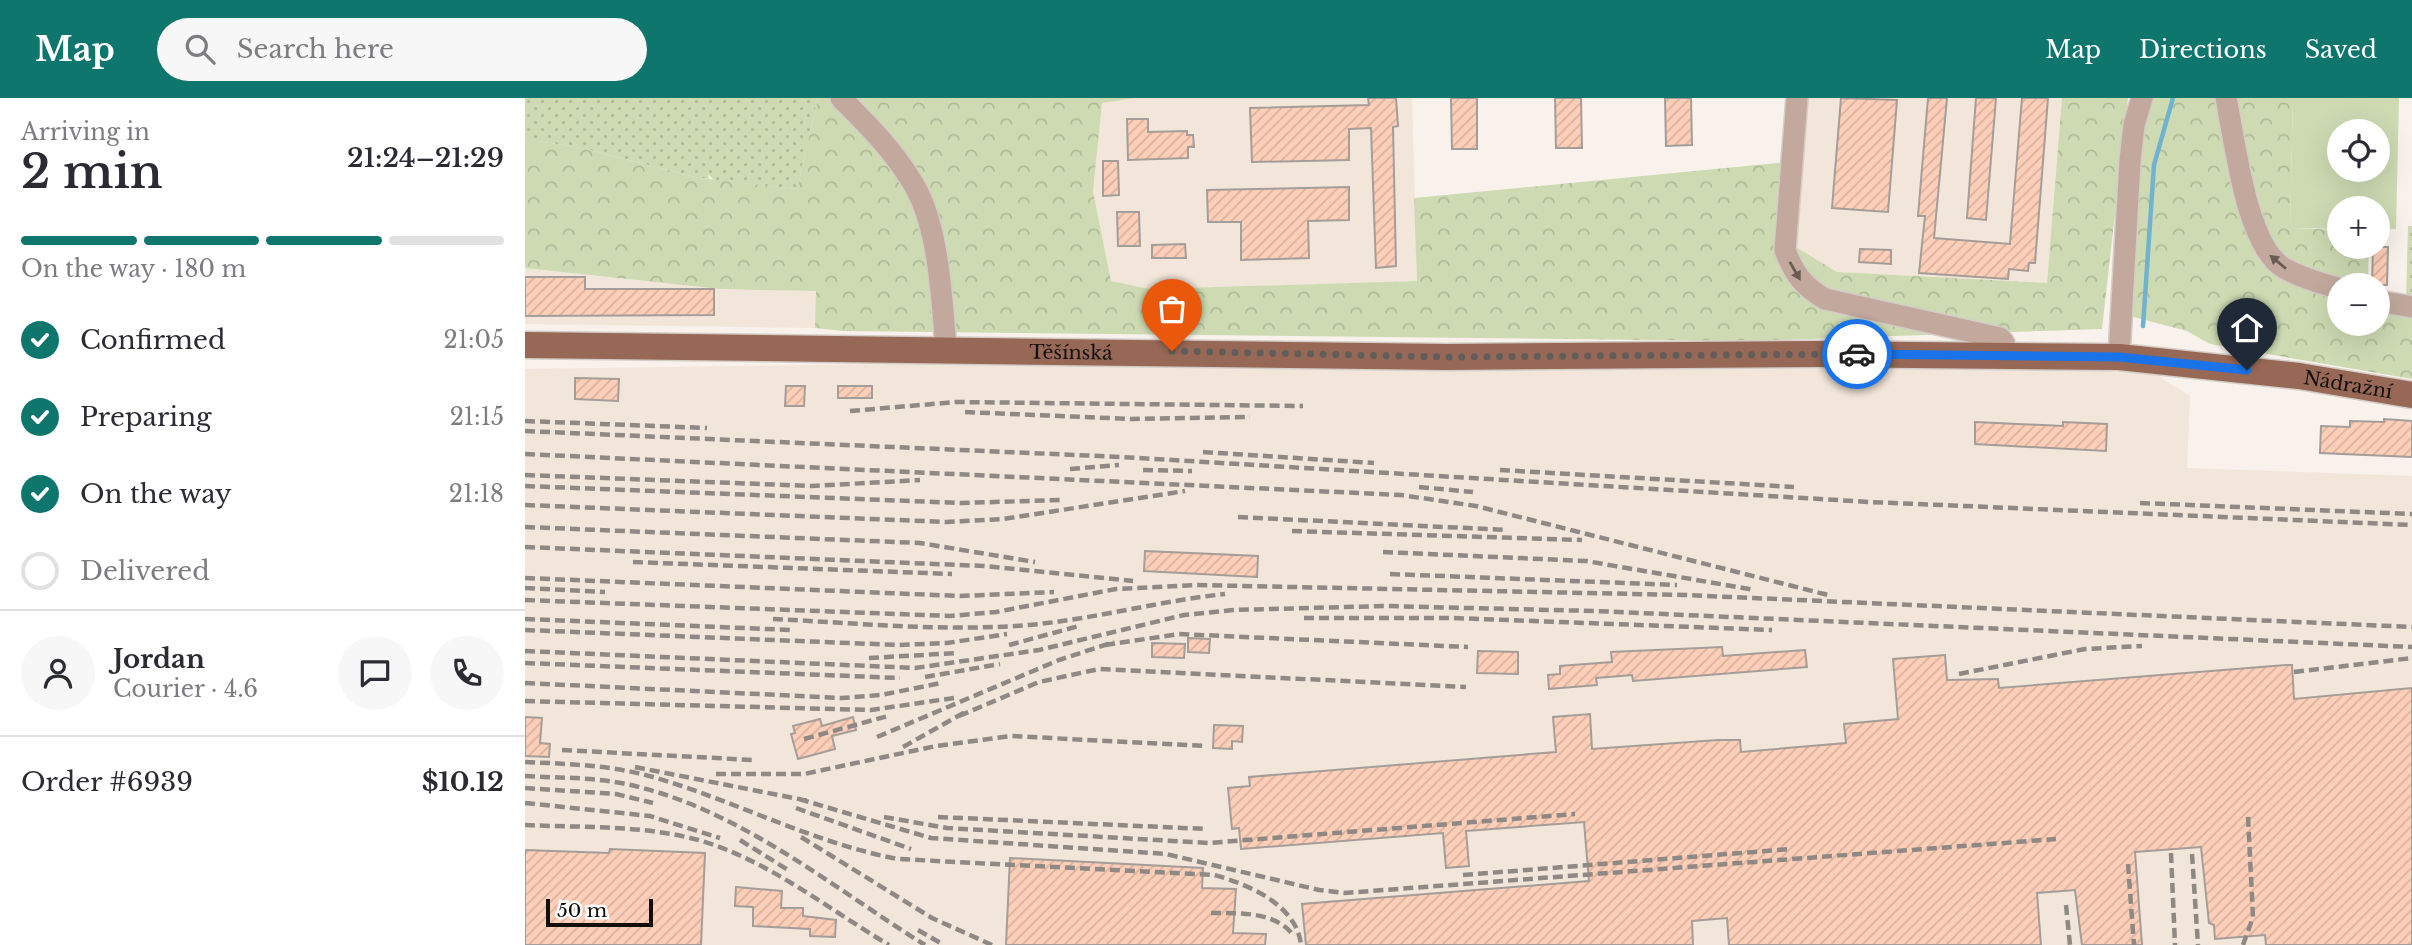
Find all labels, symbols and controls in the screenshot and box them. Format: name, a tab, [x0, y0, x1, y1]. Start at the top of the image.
search box	[157, 18, 647, 81]
text: Map	[35, 29, 115, 70]
icon: search	[181, 30, 219, 68]
text: Search here	[237, 33, 394, 65]
text: Map	[2045, 35, 2101, 64]
text: Directions	[2139, 35, 2267, 64]
text: Saved	[2305, 35, 2377, 64]
text: Arriving in	[21, 118, 150, 146]
map controls	[2327, 119, 2390, 336]
button: locate	[2327, 119, 2390, 182]
text: 21:24–21:29	[347, 142, 504, 174]
text: 2 min	[21, 143, 163, 200]
button: +	[2327, 196, 2390, 259]
one-way arrow	[2269, 254, 2287, 269]
text: On the way · 180 m	[21, 255, 246, 283]
one-way arrow	[1789, 262, 1801, 281]
button: −	[2327, 273, 2390, 336]
pin	[1142, 279, 1202, 351]
icon: bag	[1153, 290, 1191, 328]
pin	[2217, 298, 2277, 370]
icon: home	[2228, 309, 2266, 347]
courier	[1822, 319, 1892, 389]
icon: check	[21, 321, 59, 359]
text: Confirmed	[80, 324, 225, 356]
text: 21:05	[444, 326, 504, 354]
icon: car	[1838, 335, 1876, 373]
street label: Těšínská	[1029, 341, 1113, 365]
street label: Nádražní	[2302, 366, 2395, 404]
icon: check	[21, 398, 59, 436]
text: Preparing	[80, 401, 212, 433]
text: 21:15	[450, 403, 504, 431]
icon: check	[21, 475, 59, 513]
text: On the way	[80, 478, 232, 510]
text: 21:18	[449, 480, 504, 508]
text: Delivered	[80, 555, 210, 587]
button: person	[21, 636, 95, 710]
button: chat	[338, 636, 412, 710]
button: phone	[430, 636, 504, 710]
text: Jordan	[113, 643, 205, 675]
text: Courier · 4.6	[113, 675, 258, 703]
text: Order #6939	[21, 766, 193, 798]
text: $10.12	[422, 766, 504, 798]
scale bar	[546, 896, 653, 928]
text: 50 m	[557, 899, 607, 922]

